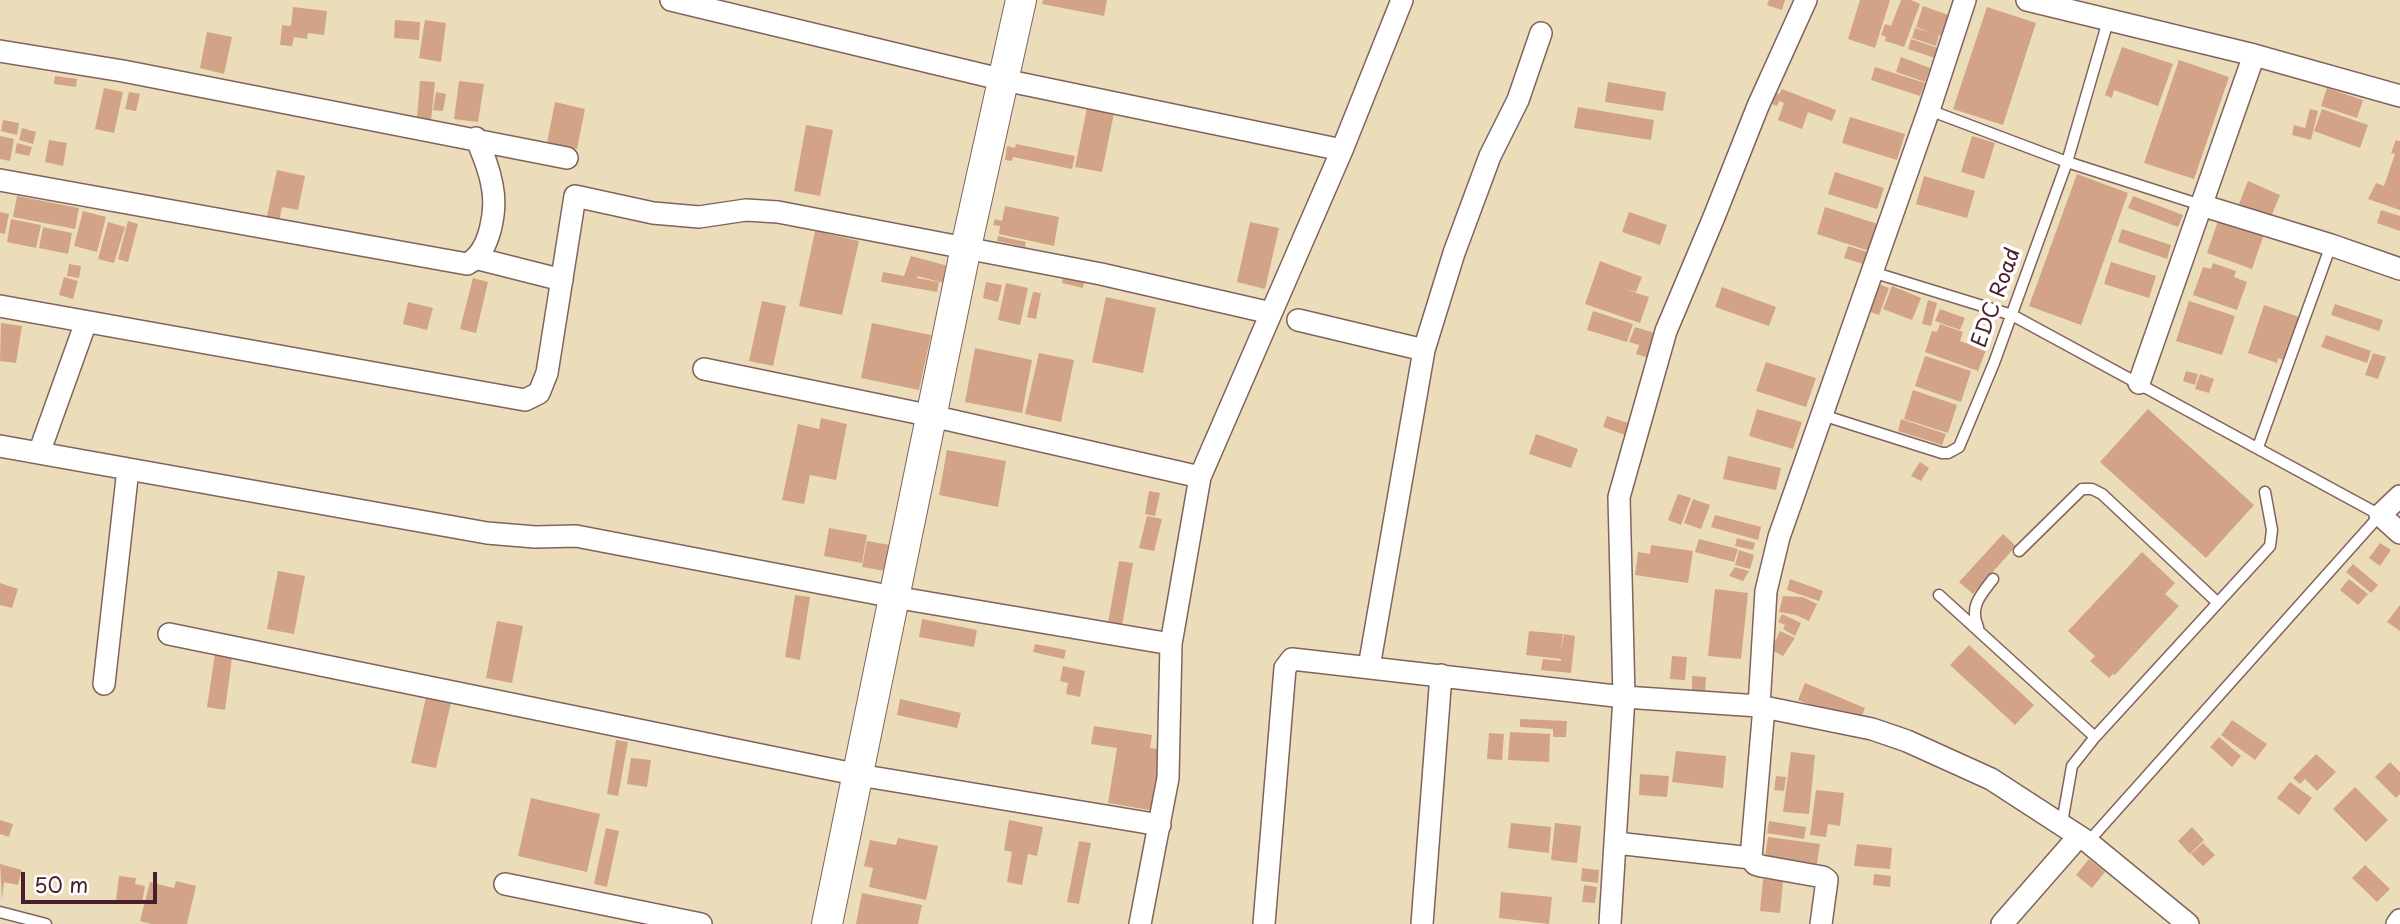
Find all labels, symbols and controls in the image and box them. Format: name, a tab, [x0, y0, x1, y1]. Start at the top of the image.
street label: EDC Road	[1967, 245, 2027, 351]
scale bar	[24, 858, 161, 902]
text: 50 m	[34, 868, 88, 900]

